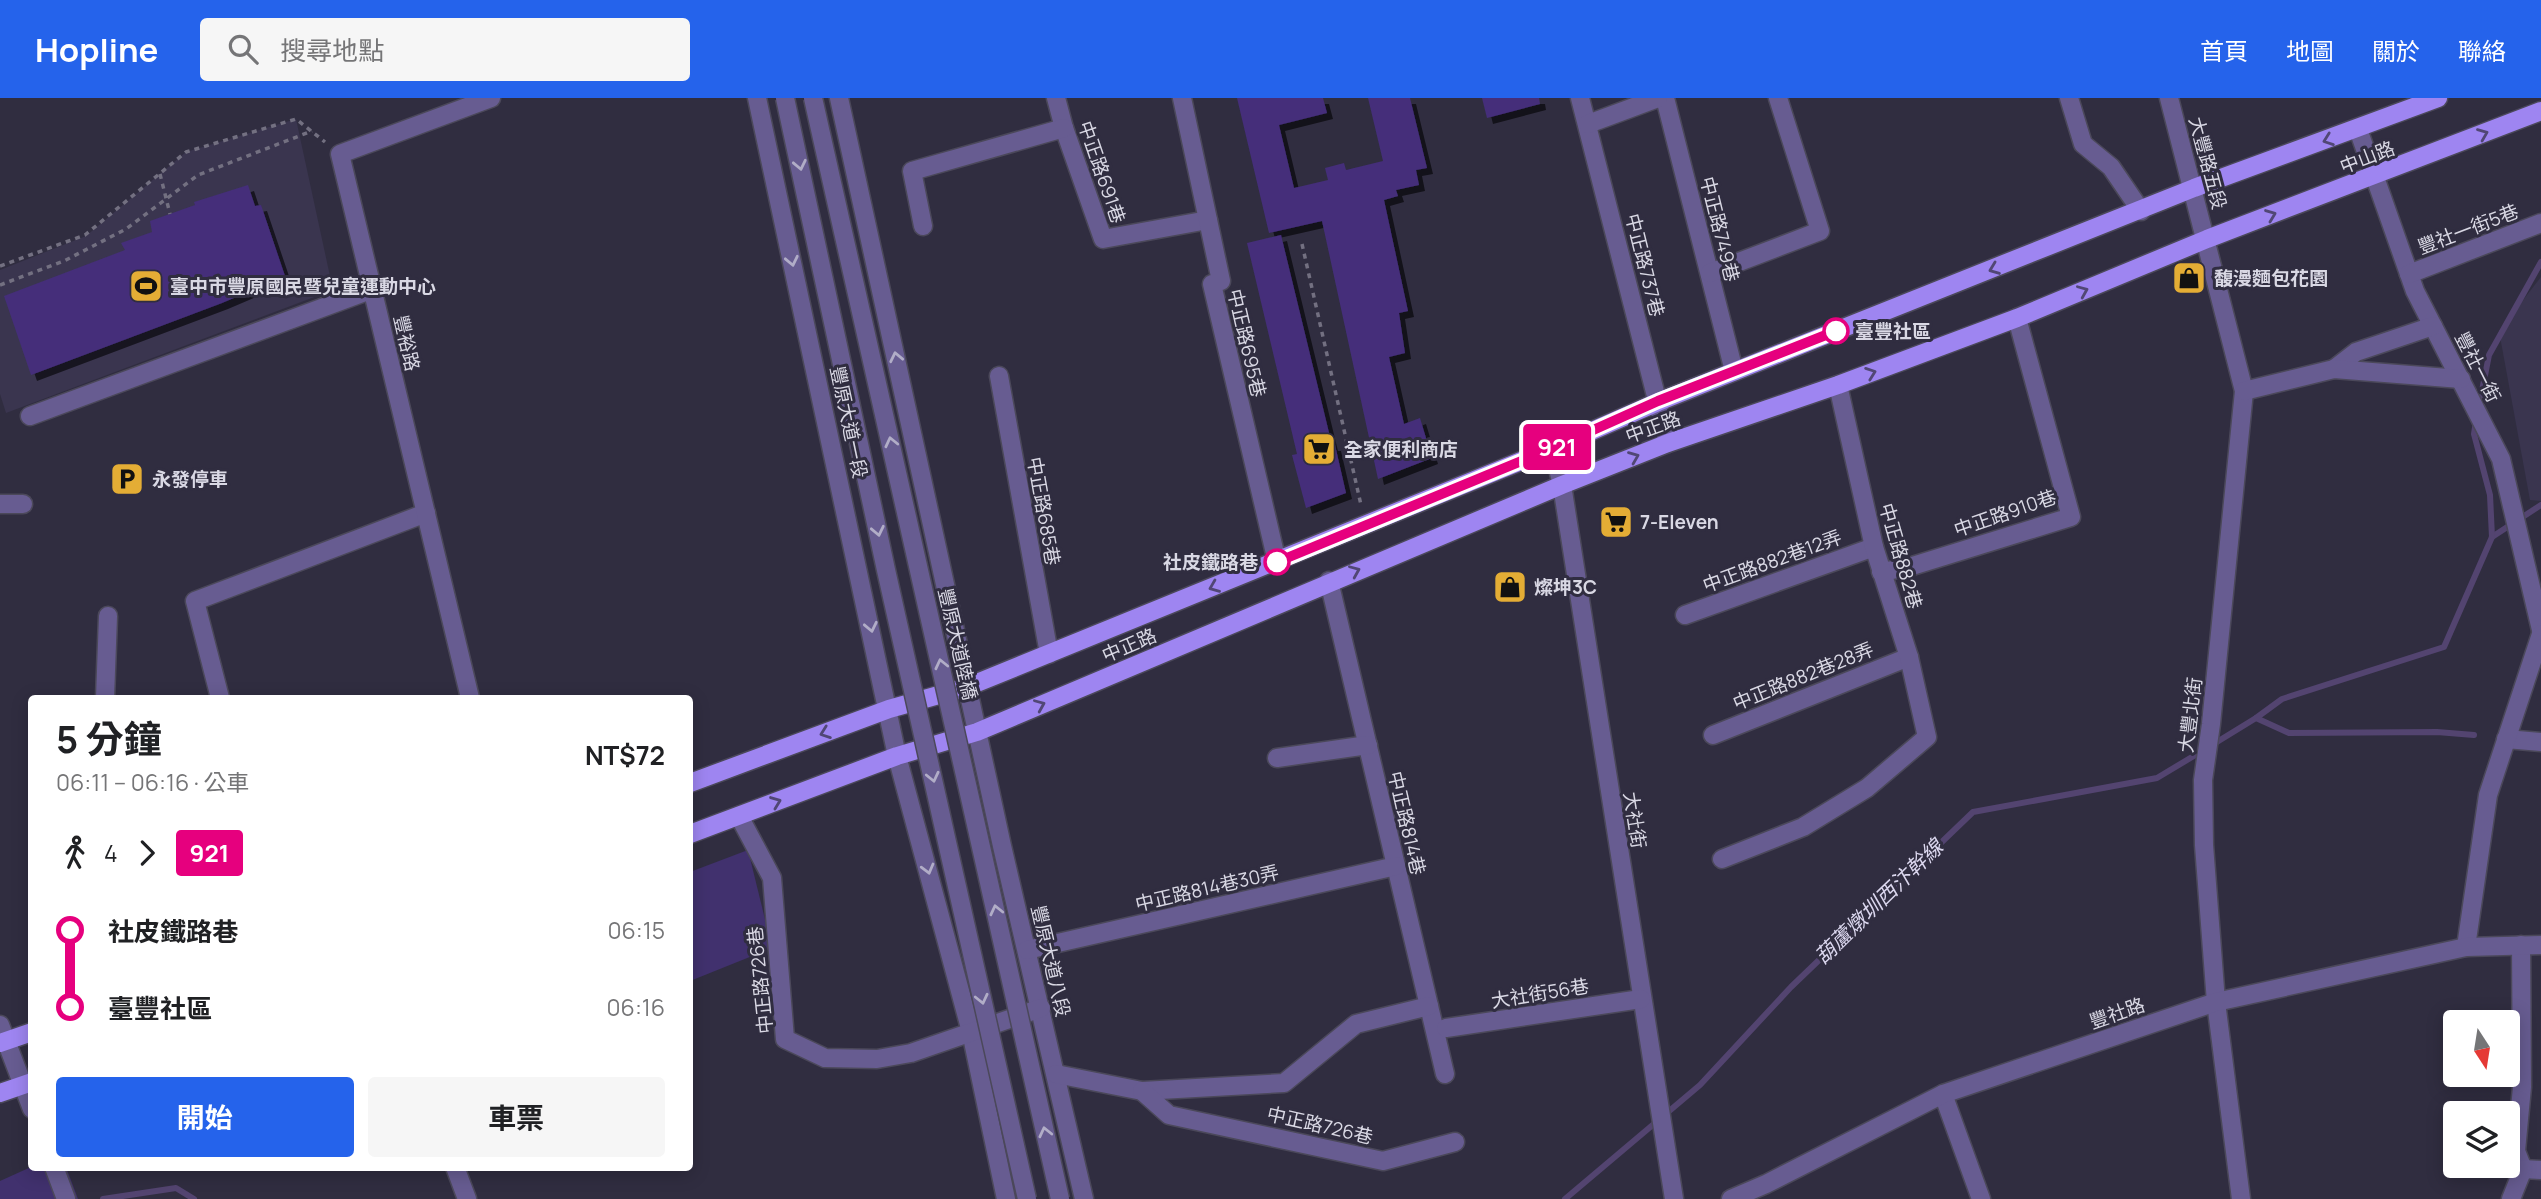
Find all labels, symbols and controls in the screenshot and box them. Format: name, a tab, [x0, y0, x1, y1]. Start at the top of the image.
search box	[200, 18, 690, 81]
text: Hopline	[35, 27, 158, 72]
icon: search	[224, 30, 262, 68]
text: 搜尋地點	[280, 32, 384, 68]
text: 首頁	[2200, 34, 2248, 67]
text: 地圖	[2286, 34, 2334, 67]
text: 關於	[2372, 34, 2420, 67]
text: 聯絡	[2458, 34, 2506, 67]
street label: 大豐路五段	[2183, 114, 2233, 212]
street label: 中正路691巷	[1072, 117, 1132, 227]
one-way arrow	[2477, 128, 2489, 142]
one-way arrow	[2323, 132, 2335, 146]
street label: 中山路	[2336, 135, 2398, 179]
one-way arrow	[791, 159, 806, 171]
street label: 中正路749巷	[1694, 174, 1746, 284]
street label: 豐社一街5巷	[2414, 198, 2522, 260]
one-way arrow	[2264, 210, 2276, 224]
street label: 中正路737巷	[1620, 211, 1670, 319]
one-way arrow	[784, 255, 799, 267]
shop icon: 馥漫麵包花園	[2170, 259, 2208, 297]
one-way arrow	[1989, 260, 2001, 274]
place label: 馥漫麵包花園	[2214, 265, 2328, 291]
sports icon: 臺中市豐原國民暨兒童運動中心	[127, 267, 165, 305]
place label: 臺中市豐原國民暨兒童運動中心	[170, 273, 436, 299]
one-way arrow	[2076, 285, 2089, 299]
street label: 中正路695巷	[1222, 286, 1272, 400]
street label: 豐裕路	[388, 312, 426, 374]
marker: 臺豐社區	[1823, 318, 1849, 344]
place label: 臺豐社區	[1855, 318, 1931, 344]
street label: 豐社一街	[2449, 327, 2507, 407]
one-way arrow	[889, 351, 904, 363]
street label: 豐原大道一段	[824, 364, 874, 480]
one-way arrow	[1865, 367, 1877, 381]
street label: 中正路	[1622, 405, 1684, 449]
line badge: 921	[1517, 424, 1597, 470]
supermarket icon: 全家便利商店	[1300, 430, 1338, 468]
text: 921	[1537, 430, 1577, 463]
place label: 全家便利商店	[1344, 436, 1458, 462]
one-way arrow	[884, 437, 899, 449]
one-way arrow	[1627, 451, 1639, 465]
street label: 中正路685巷	[1022, 455, 1066, 567]
parking icon: 永發停車	[108, 460, 146, 498]
place label: 永發停車	[152, 466, 228, 492]
street label: 中正路910巷	[1950, 483, 2060, 543]
street label: 中正路882巷	[1873, 500, 1929, 612]
supermarket icon: 7-Eleven	[1597, 503, 1635, 541]
place label: 7-Eleven	[1640, 509, 1719, 535]
street label: 中正路882巷12弄	[1699, 524, 1845, 598]
one-way arrow	[870, 525, 884, 537]
place label: 社皮鐵路巷	[1163, 549, 1259, 575]
marker: 社皮鐵路巷	[1264, 549, 1290, 575]
one-way arrow	[1348, 565, 1360, 579]
shop icon: 燦坤3C	[1491, 568, 1529, 606]
place label: 燦坤3C	[1534, 574, 1597, 600]
one-way arrow	[1209, 579, 1221, 593]
street label: 豐原大道陸橋	[933, 586, 983, 702]
one-way arrow	[863, 621, 877, 633]
street label: 中正路	[1098, 622, 1160, 668]
street label: 中正路882巷28弄	[1729, 636, 1877, 716]
one-way arrow	[934, 658, 949, 670]
street label: 大豐北街	[2172, 676, 2208, 754]
one-way arrow	[1033, 700, 1045, 714]
text: 5 分鐘	[56, 712, 162, 764]
one-way arrow	[819, 724, 831, 738]
text: NT$72	[585, 737, 665, 773]
text: 06:11 – 06:16 · 公車	[56, 766, 250, 798]
street label: 中正路814巷	[1382, 769, 1432, 877]
one-way arrow	[924, 771, 939, 783]
street label: 大社街	[1618, 790, 1652, 850]
one-way arrow	[770, 796, 782, 810]
water label: 葫蘆燉圳西汴幹線	[1808, 831, 1950, 970]
icon: walk	[56, 834, 94, 872]
icon: forward	[128, 834, 166, 872]
text: 921	[190, 836, 229, 869]
text: 4	[104, 837, 118, 869]
street label: 中正路814巷30弄	[1133, 859, 1281, 917]
one-way arrow	[919, 863, 934, 875]
street label: 豐原大道八段	[1026, 903, 1076, 1019]
one-way arrow	[989, 904, 1004, 916]
text: 社皮鐵路巷	[108, 913, 238, 949]
text: 06:15	[608, 914, 665, 946]
street label: 中正路726巷	[741, 925, 779, 1035]
street label: 大社街56巷	[1489, 972, 1591, 1014]
text: 臺豐社區	[108, 990, 212, 1026]
text: 06:16	[607, 991, 665, 1023]
street label: 豐社路	[2086, 991, 2148, 1035]
one-way arrow	[974, 993, 988, 1005]
north arrow	[2443, 1010, 2520, 1087]
map controls	[2443, 1010, 2520, 1178]
button: 開始	[56, 1077, 354, 1157]
button: 車票	[368, 1077, 665, 1157]
street label: 中正路726巷	[1264, 1100, 1376, 1150]
button: layers	[2443, 1101, 2520, 1178]
one-way arrow	[1039, 1126, 1054, 1138]

